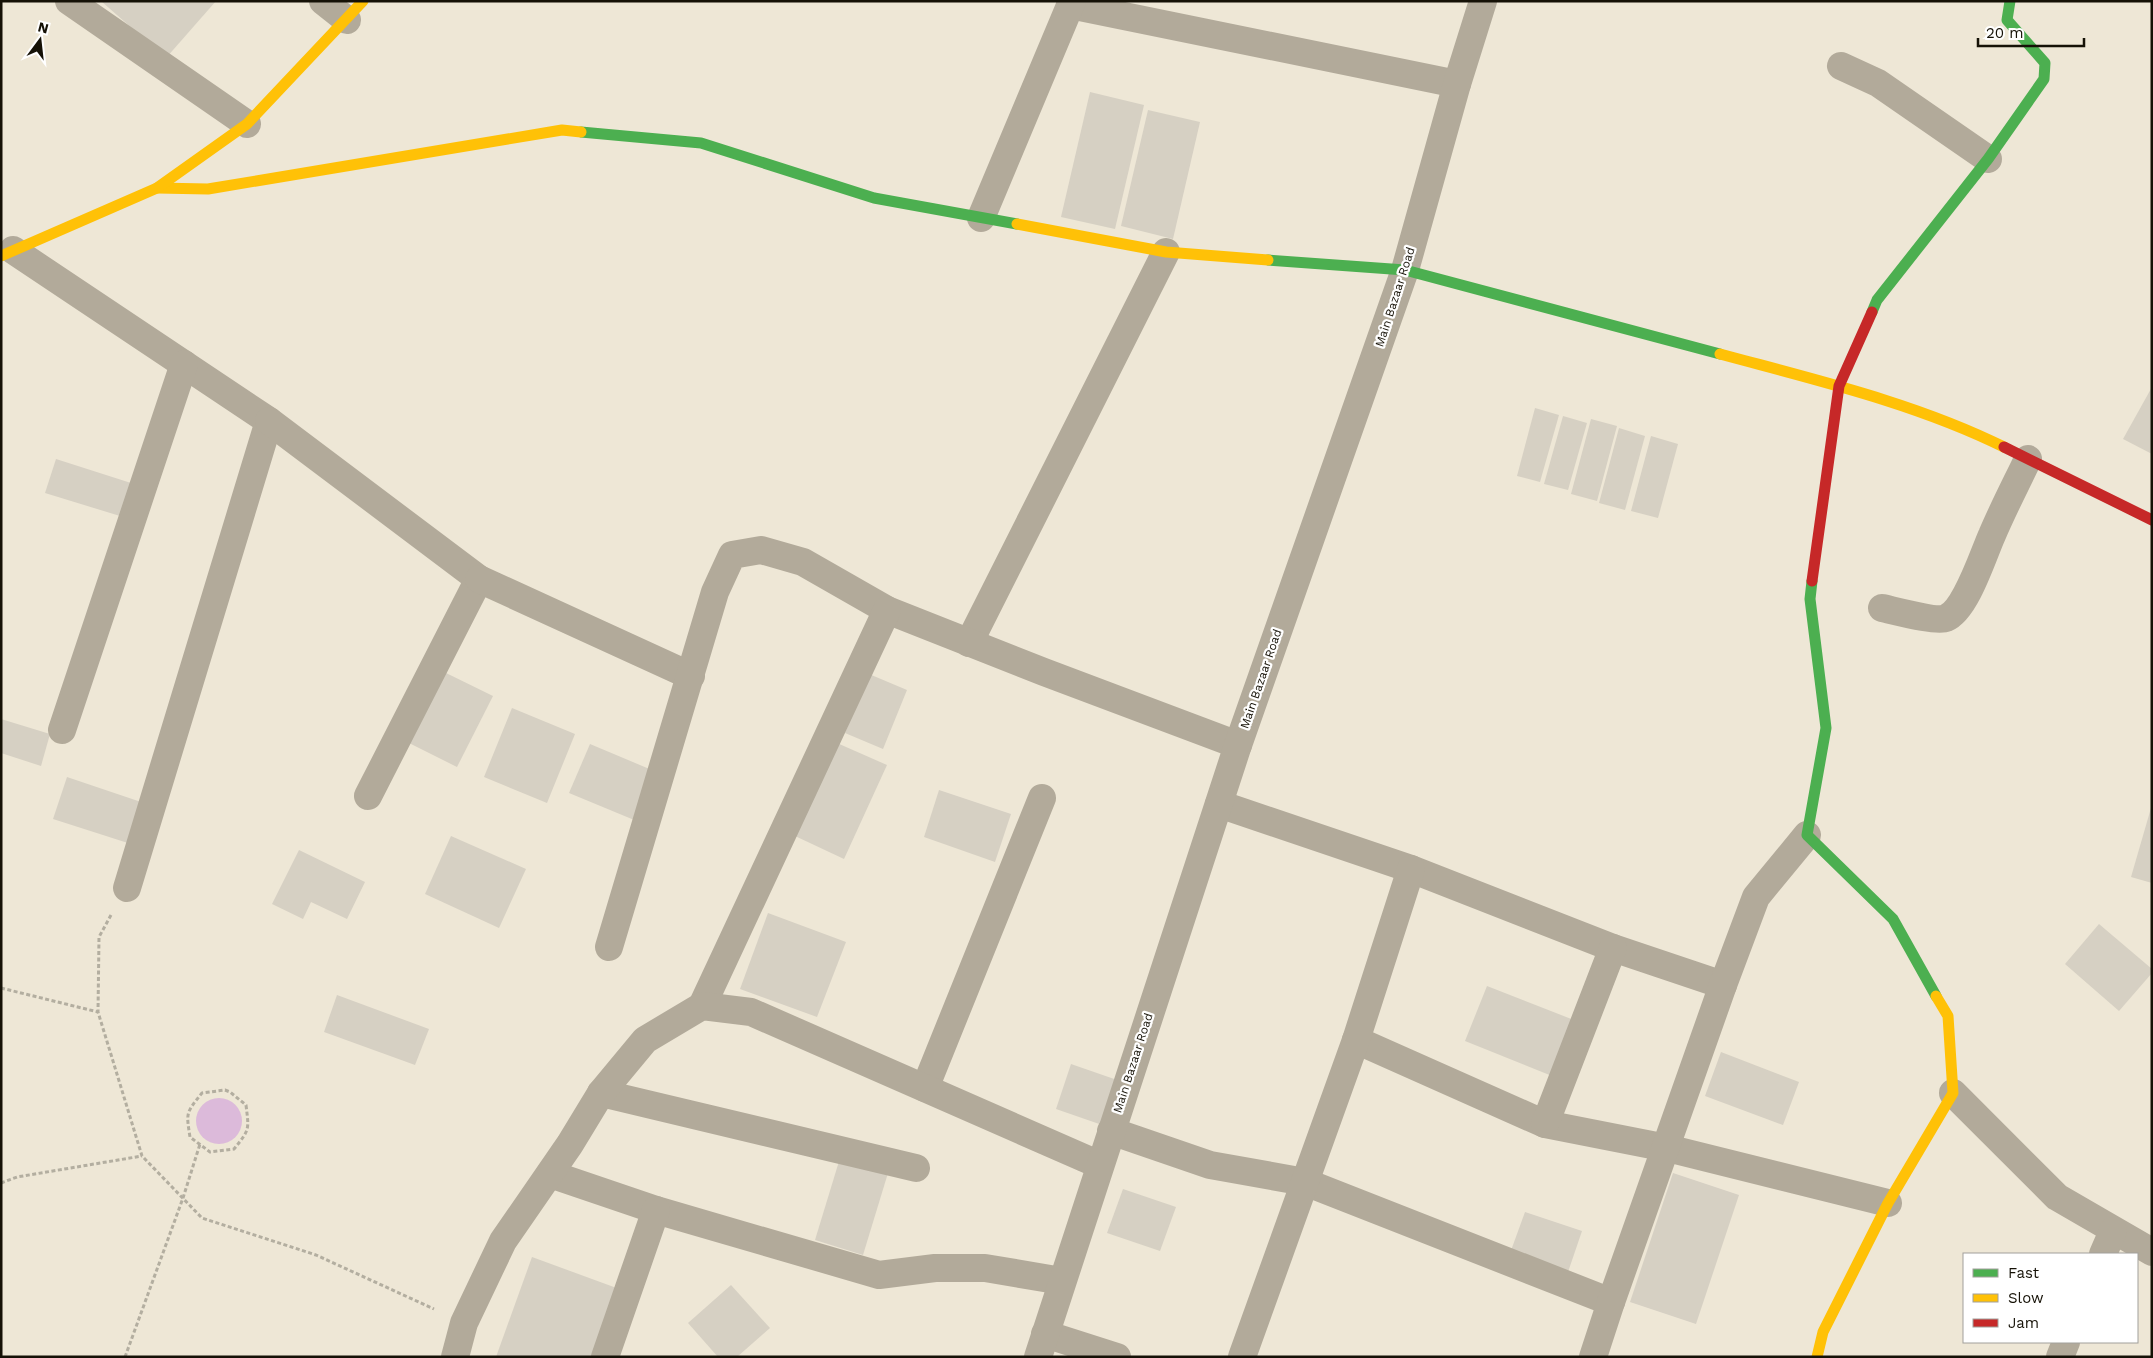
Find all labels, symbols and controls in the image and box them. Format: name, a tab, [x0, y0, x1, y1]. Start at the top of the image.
north arrow	[15, 15, 65, 65]
scale bar	[1978, 15, 2084, 47]
text: N	[36, 18, 50, 37]
text: 20 m	[1986, 24, 2024, 42]
street label: Main Bazaar Road	[1372, 245, 1418, 349]
street label: Main Bazaar Road	[1237, 627, 1285, 731]
street label: Main Bazaar Road	[1110, 1011, 1156, 1115]
legend	[1963, 1253, 2138, 1343]
text: Fast	[2008, 1264, 2040, 1282]
text: Slow	[2008, 1289, 2044, 1307]
text: Jam	[2008, 1314, 2039, 1332]

